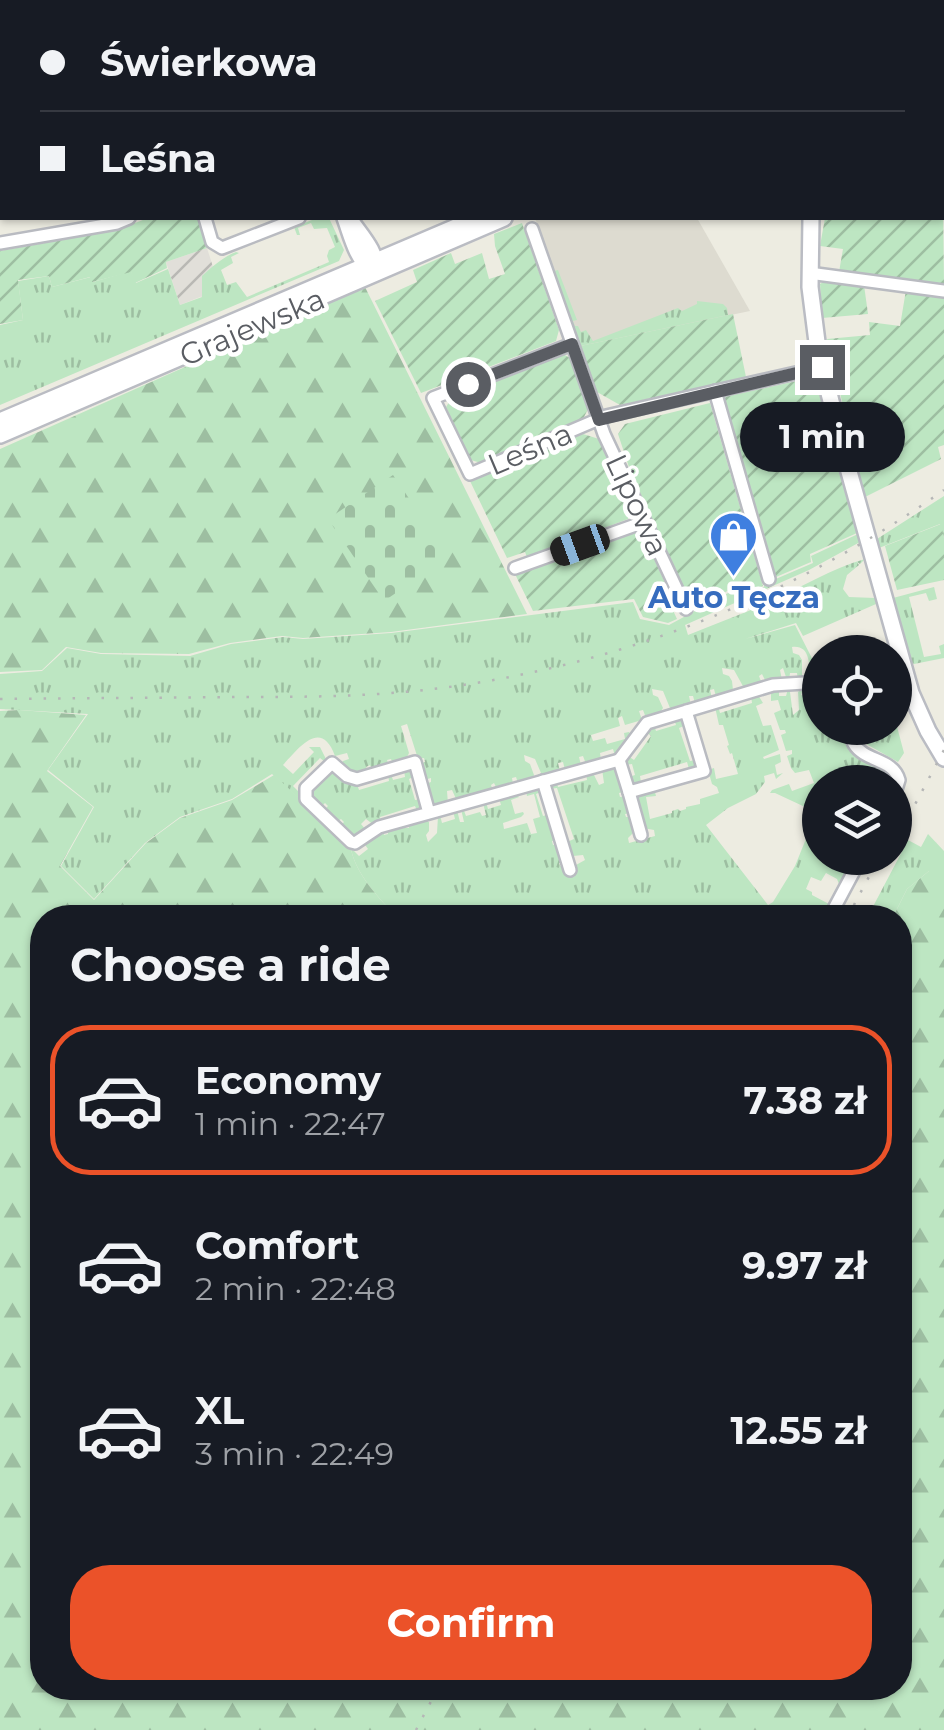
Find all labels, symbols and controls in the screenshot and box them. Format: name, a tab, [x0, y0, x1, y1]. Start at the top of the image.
text: Świerkowa	[100, 39, 318, 86]
text: Leśna	[100, 135, 217, 182]
street label: Grajewska	[174, 280, 330, 374]
route end	[800, 345, 845, 390]
route start	[446, 362, 491, 407]
callout: 1 min	[740, 402, 904, 472]
street label: Leśna	[482, 415, 578, 483]
text: 1 min	[779, 417, 866, 456]
street label: Lipowa	[597, 448, 677, 562]
shop icon: Auto Tęcza	[708, 510, 760, 578]
car	[547, 521, 613, 569]
place label: Auto Tęcza	[647, 579, 820, 616]
map controls	[802, 635, 912, 875]
button: locate	[802, 635, 912, 745]
button: layers	[802, 765, 912, 875]
text: Choose a ride	[70, 937, 391, 992]
icon: car	[75, 1055, 165, 1145]
text: Economy	[195, 1057, 381, 1104]
text: 7.38 zł	[744, 1077, 867, 1124]
text: 1 min · 22:47	[195, 1104, 386, 1143]
icon: car	[75, 1220, 165, 1310]
text: Comfort	[195, 1222, 359, 1269]
text: 9.97 zł	[742, 1242, 867, 1289]
text: 2 min · 22:48	[195, 1269, 396, 1308]
icon: car	[75, 1385, 165, 1475]
text: XL	[195, 1387, 244, 1434]
text: 12.55 zł	[731, 1407, 867, 1454]
text: 3 min · 22:49	[195, 1434, 394, 1473]
button: Confirm	[70, 1565, 872, 1680]

